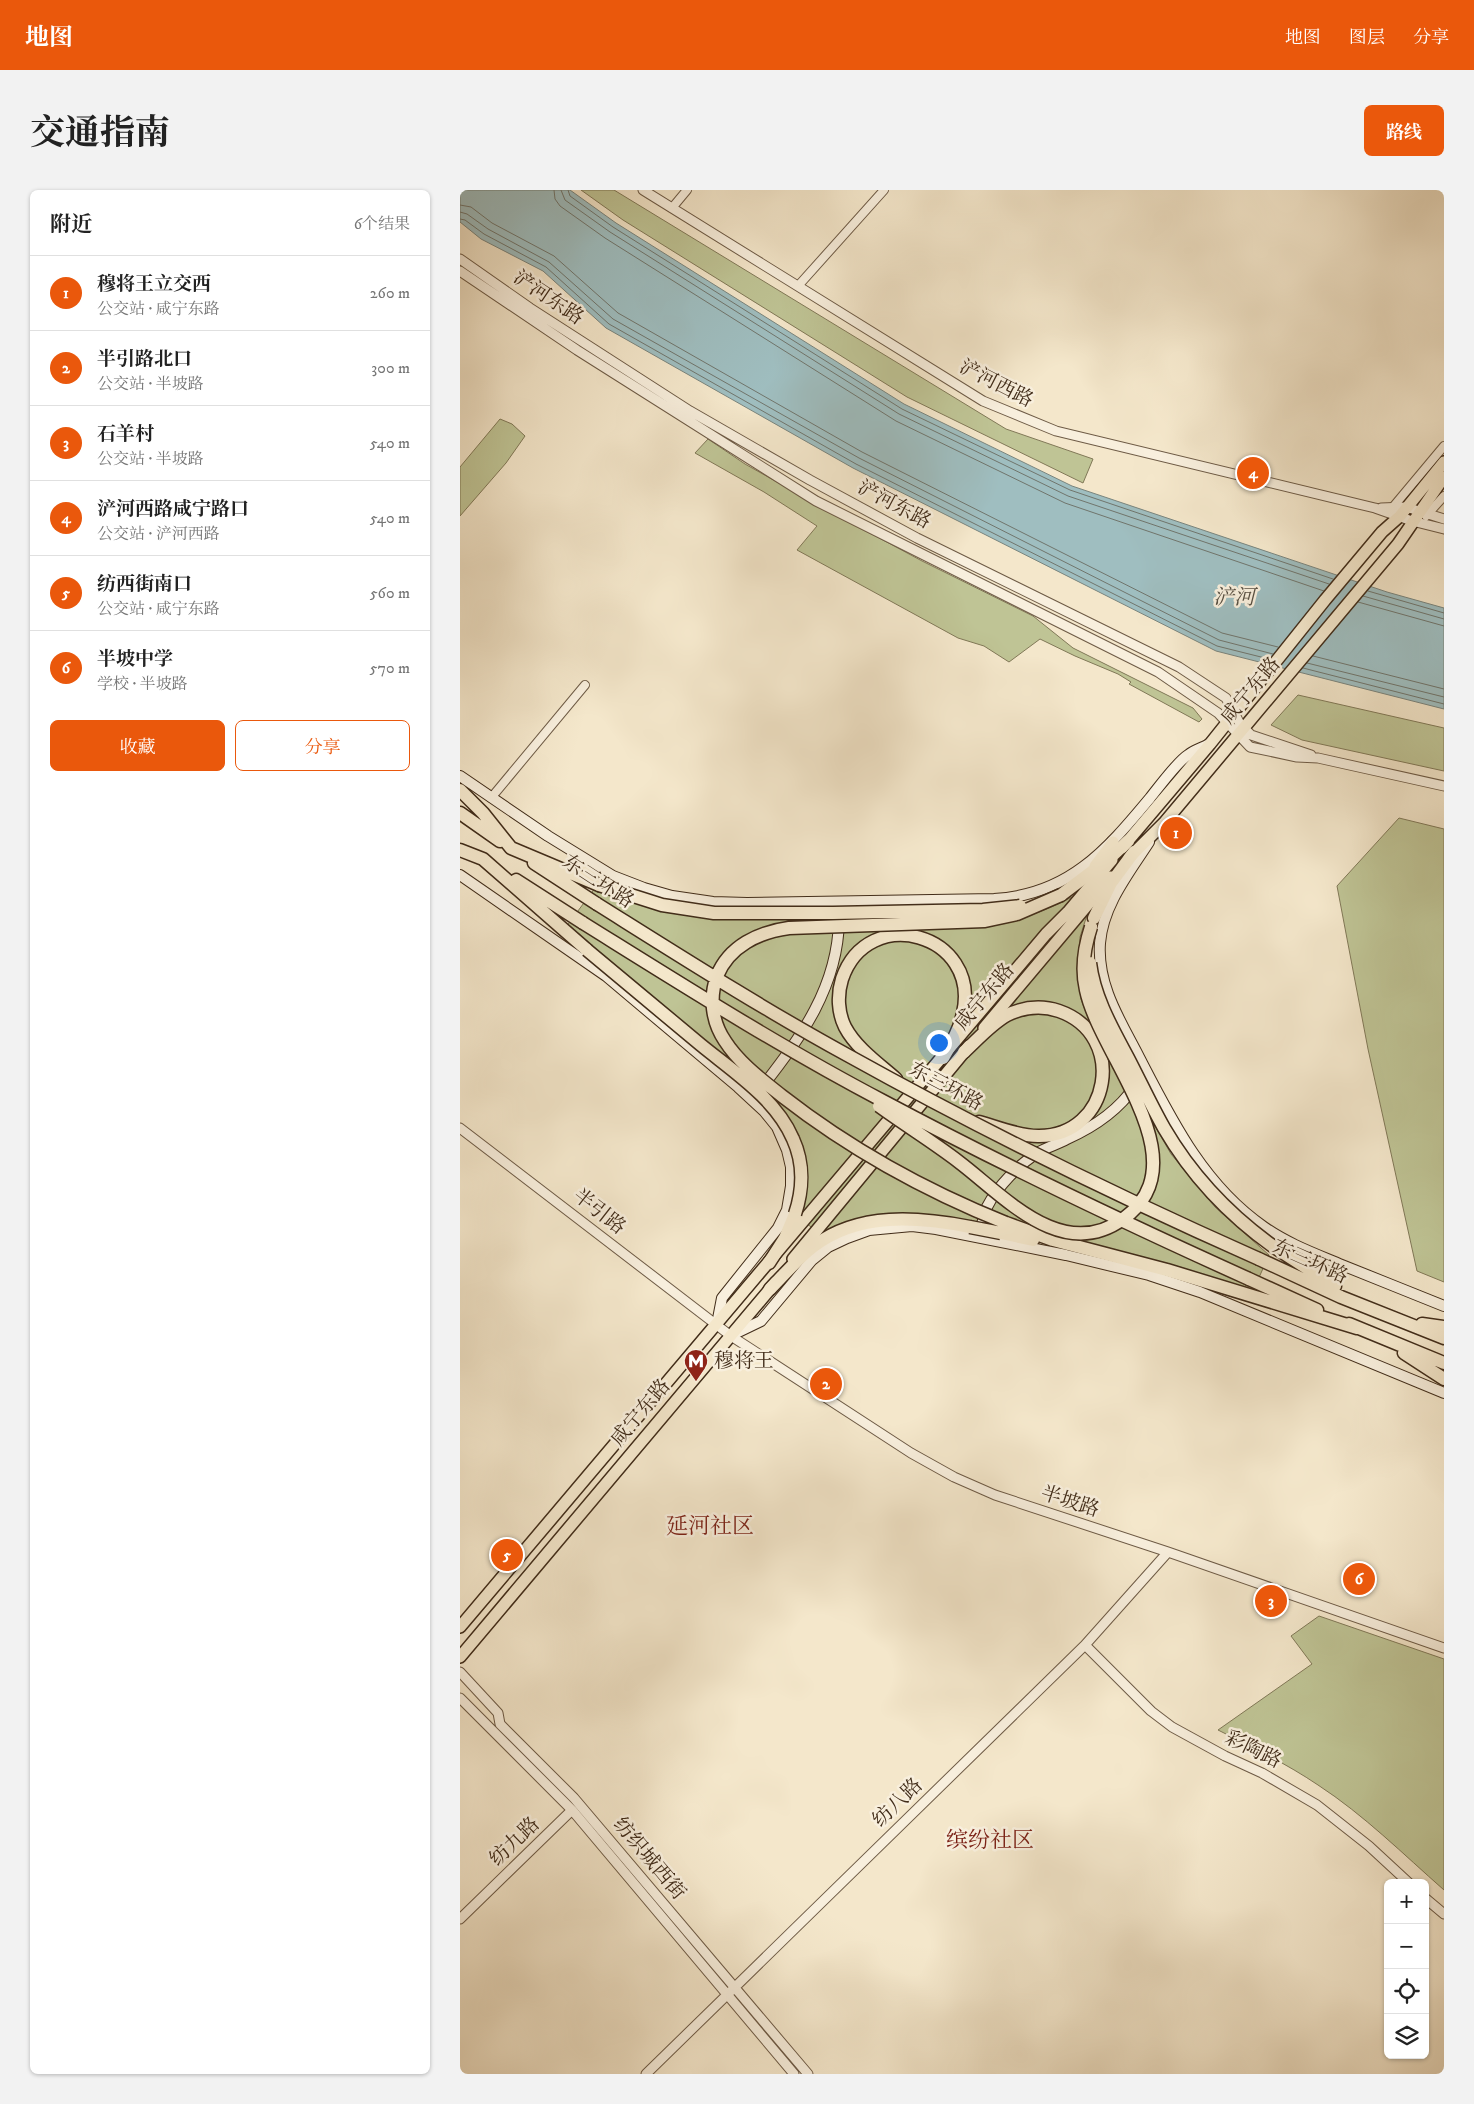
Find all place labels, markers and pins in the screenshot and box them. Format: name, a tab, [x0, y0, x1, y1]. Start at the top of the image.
pin: 4	[1237, 454, 1269, 492]
pin: 1	[1160, 814, 1192, 852]
metro station icon: 穆将王	[683, 1348, 709, 1382]
place label: 穆将王	[714, 1349, 774, 1374]
pin: 2	[810, 1365, 842, 1403]
pin: 5	[491, 1536, 523, 1574]
pin: 6	[1343, 1560, 1375, 1598]
pin: 3	[1255, 1582, 1287, 1620]

